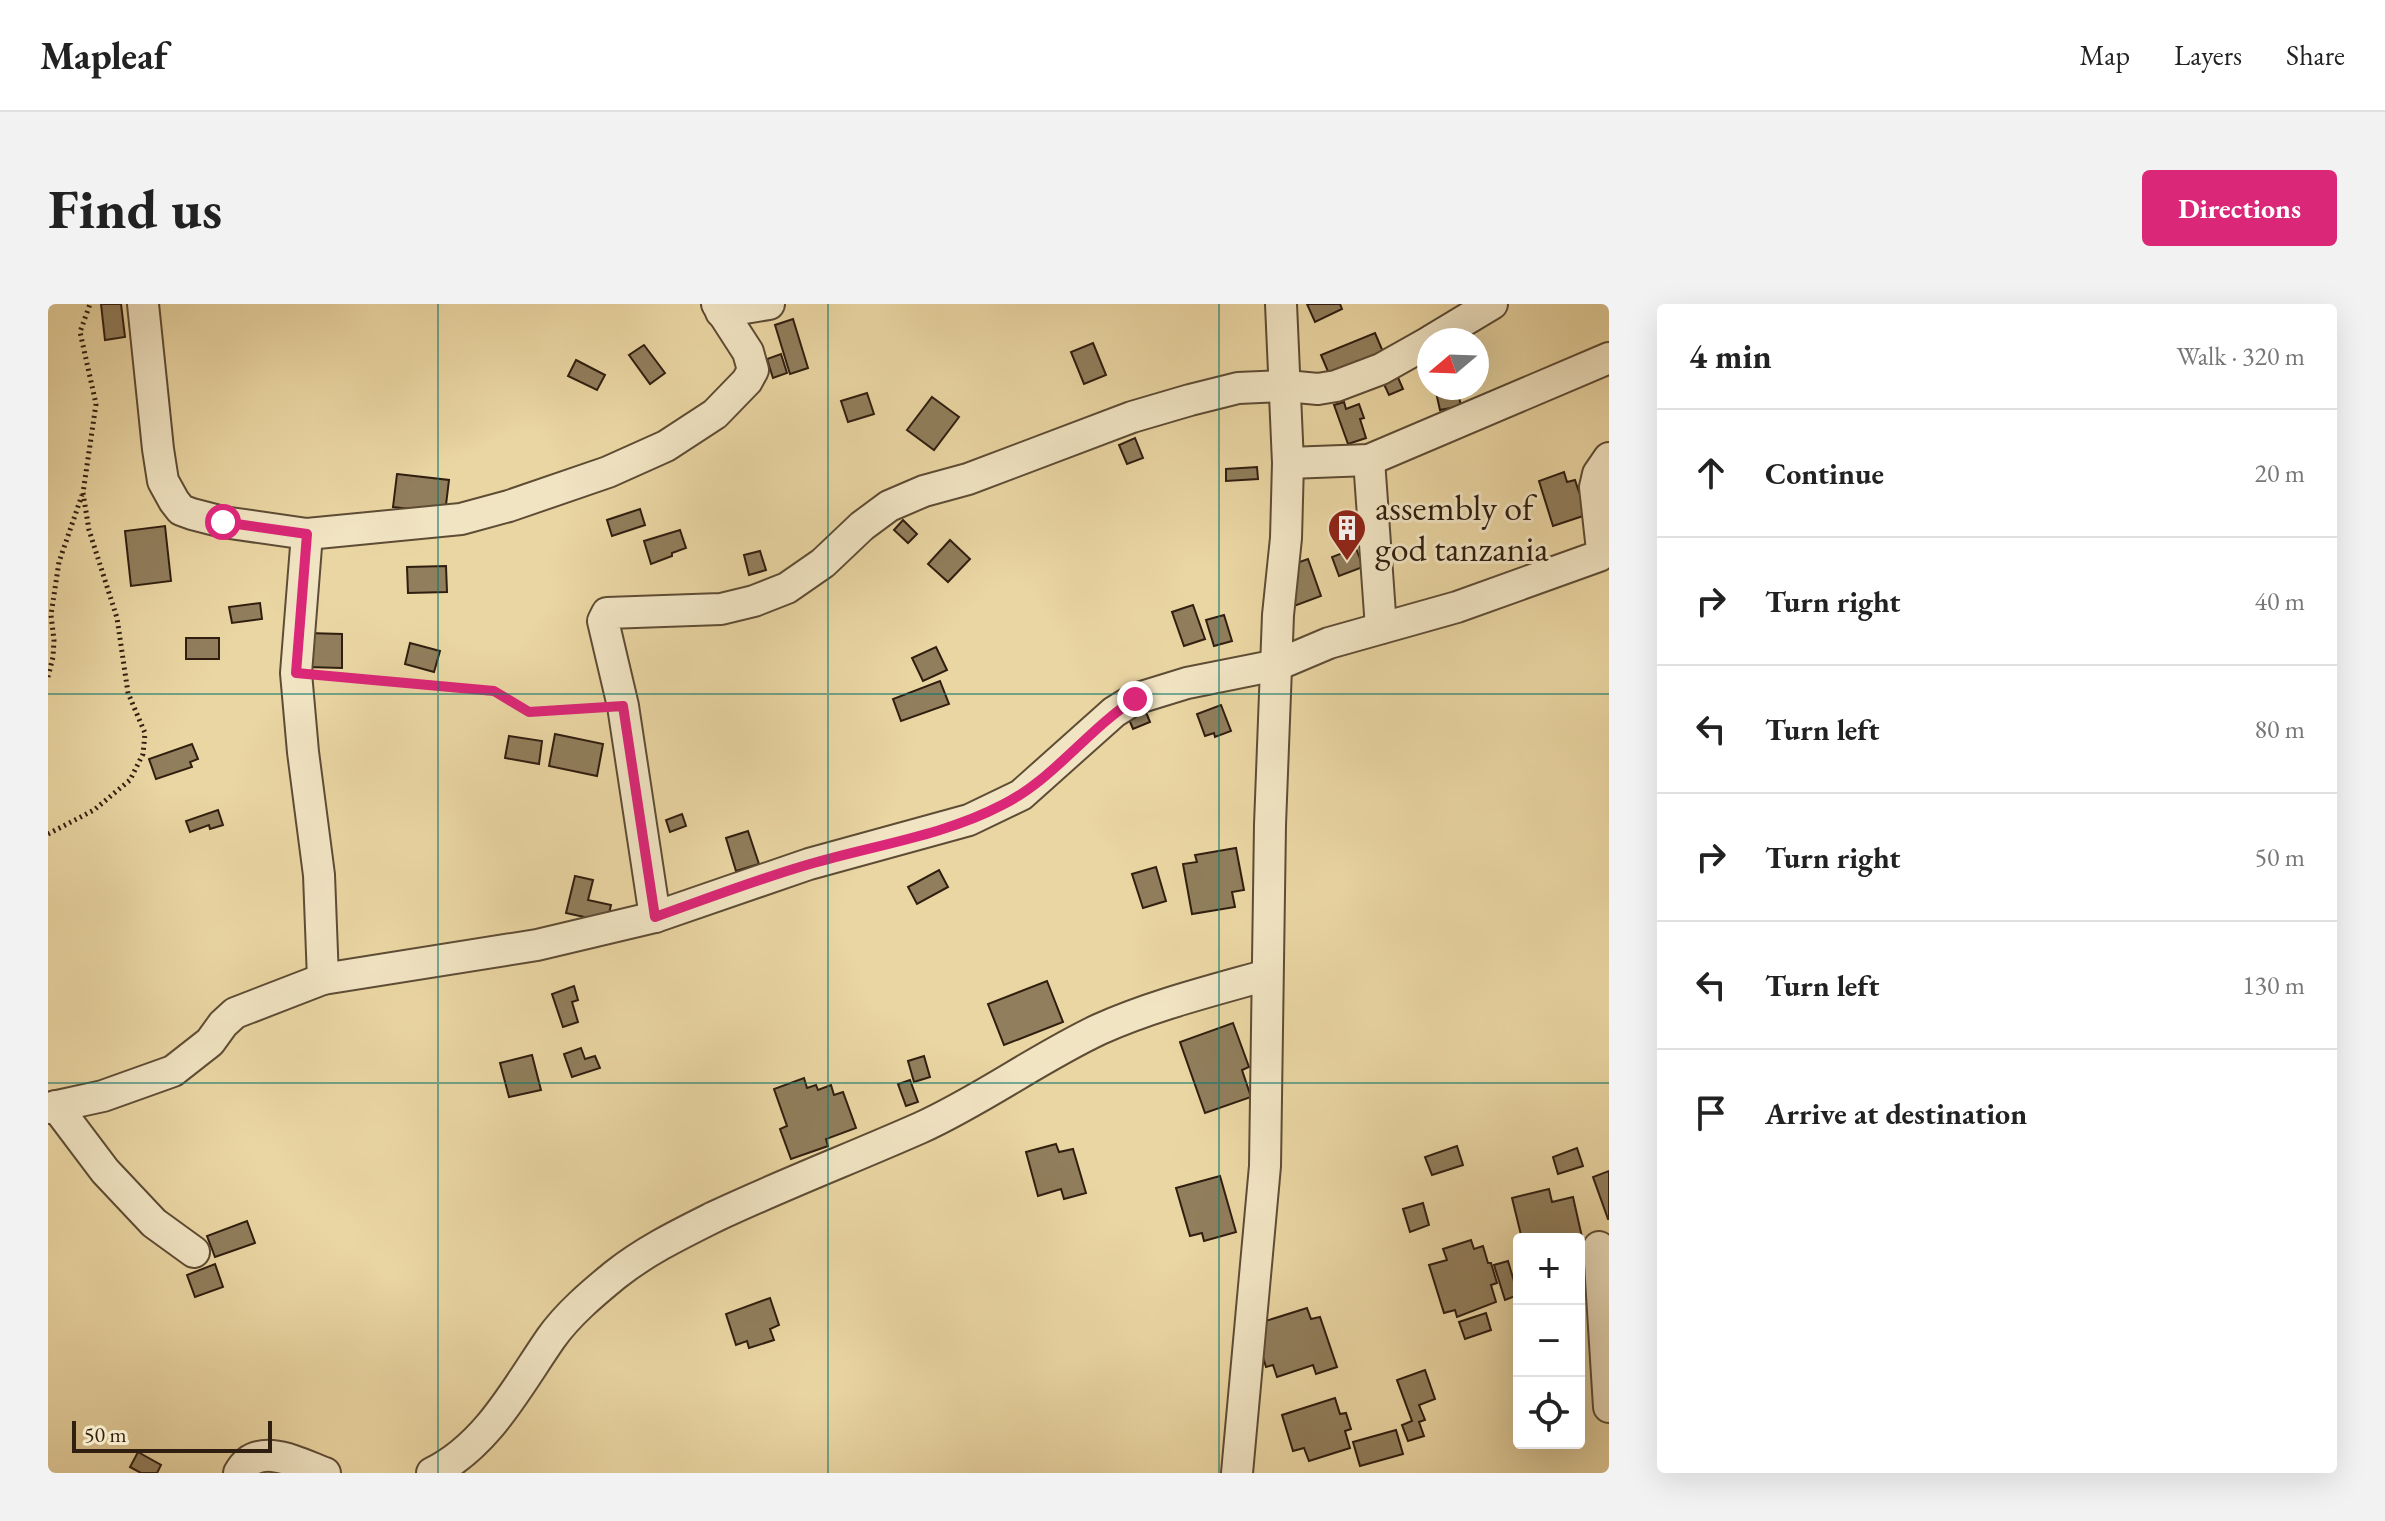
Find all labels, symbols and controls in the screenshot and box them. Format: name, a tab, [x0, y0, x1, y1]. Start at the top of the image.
text: Mapleaf	[40, 31, 167, 80]
text: Map	[2080, 37, 2130, 73]
text: Layers	[2174, 37, 2242, 73]
text: Share	[2286, 37, 2345, 73]
button: Directions	[2142, 170, 2337, 246]
text: Find us	[48, 172, 222, 245]
north arrow	[1417, 328, 1489, 400]
text: 4 min	[1689, 334, 1772, 378]
text: Walk · 320 m	[2177, 339, 2305, 373]
icon: ahead	[1689, 451, 1733, 495]
text: Continue	[1765, 454, 1884, 493]
text: 20 m	[2255, 456, 2305, 490]
place label: assembly of god tanzania	[1375, 484, 1549, 572]
route start	[205, 504, 241, 540]
building icon: assembly of god tanzania	[1326, 507, 1368, 562]
icon: right	[1689, 579, 1733, 623]
text: Turn right	[1765, 582, 1901, 621]
text: 40 m	[2255, 584, 2305, 618]
route end	[1117, 681, 1153, 717]
icon: left	[1689, 707, 1733, 751]
text: Turn left	[1765, 710, 1879, 749]
text: 80 m	[2255, 712, 2305, 746]
icon: right	[1689, 835, 1733, 879]
text: Turn right	[1765, 838, 1901, 877]
text: 50 m	[2255, 840, 2305, 874]
icon: left	[1689, 963, 1733, 1007]
text: Turn left	[1765, 966, 1879, 1005]
text: 130 m	[2242, 968, 2305, 1002]
icon: arrive	[1689, 1091, 1733, 1135]
text: Arrive at destination	[1765, 1094, 2027, 1133]
map controls	[1513, 1233, 1585, 1449]
button: +	[1513, 1233, 1585, 1305]
button: −	[1513, 1305, 1585, 1377]
button: locate	[1513, 1377, 1585, 1449]
scale bar	[72, 1417, 272, 1453]
text: 50 m	[84, 1420, 127, 1449]

